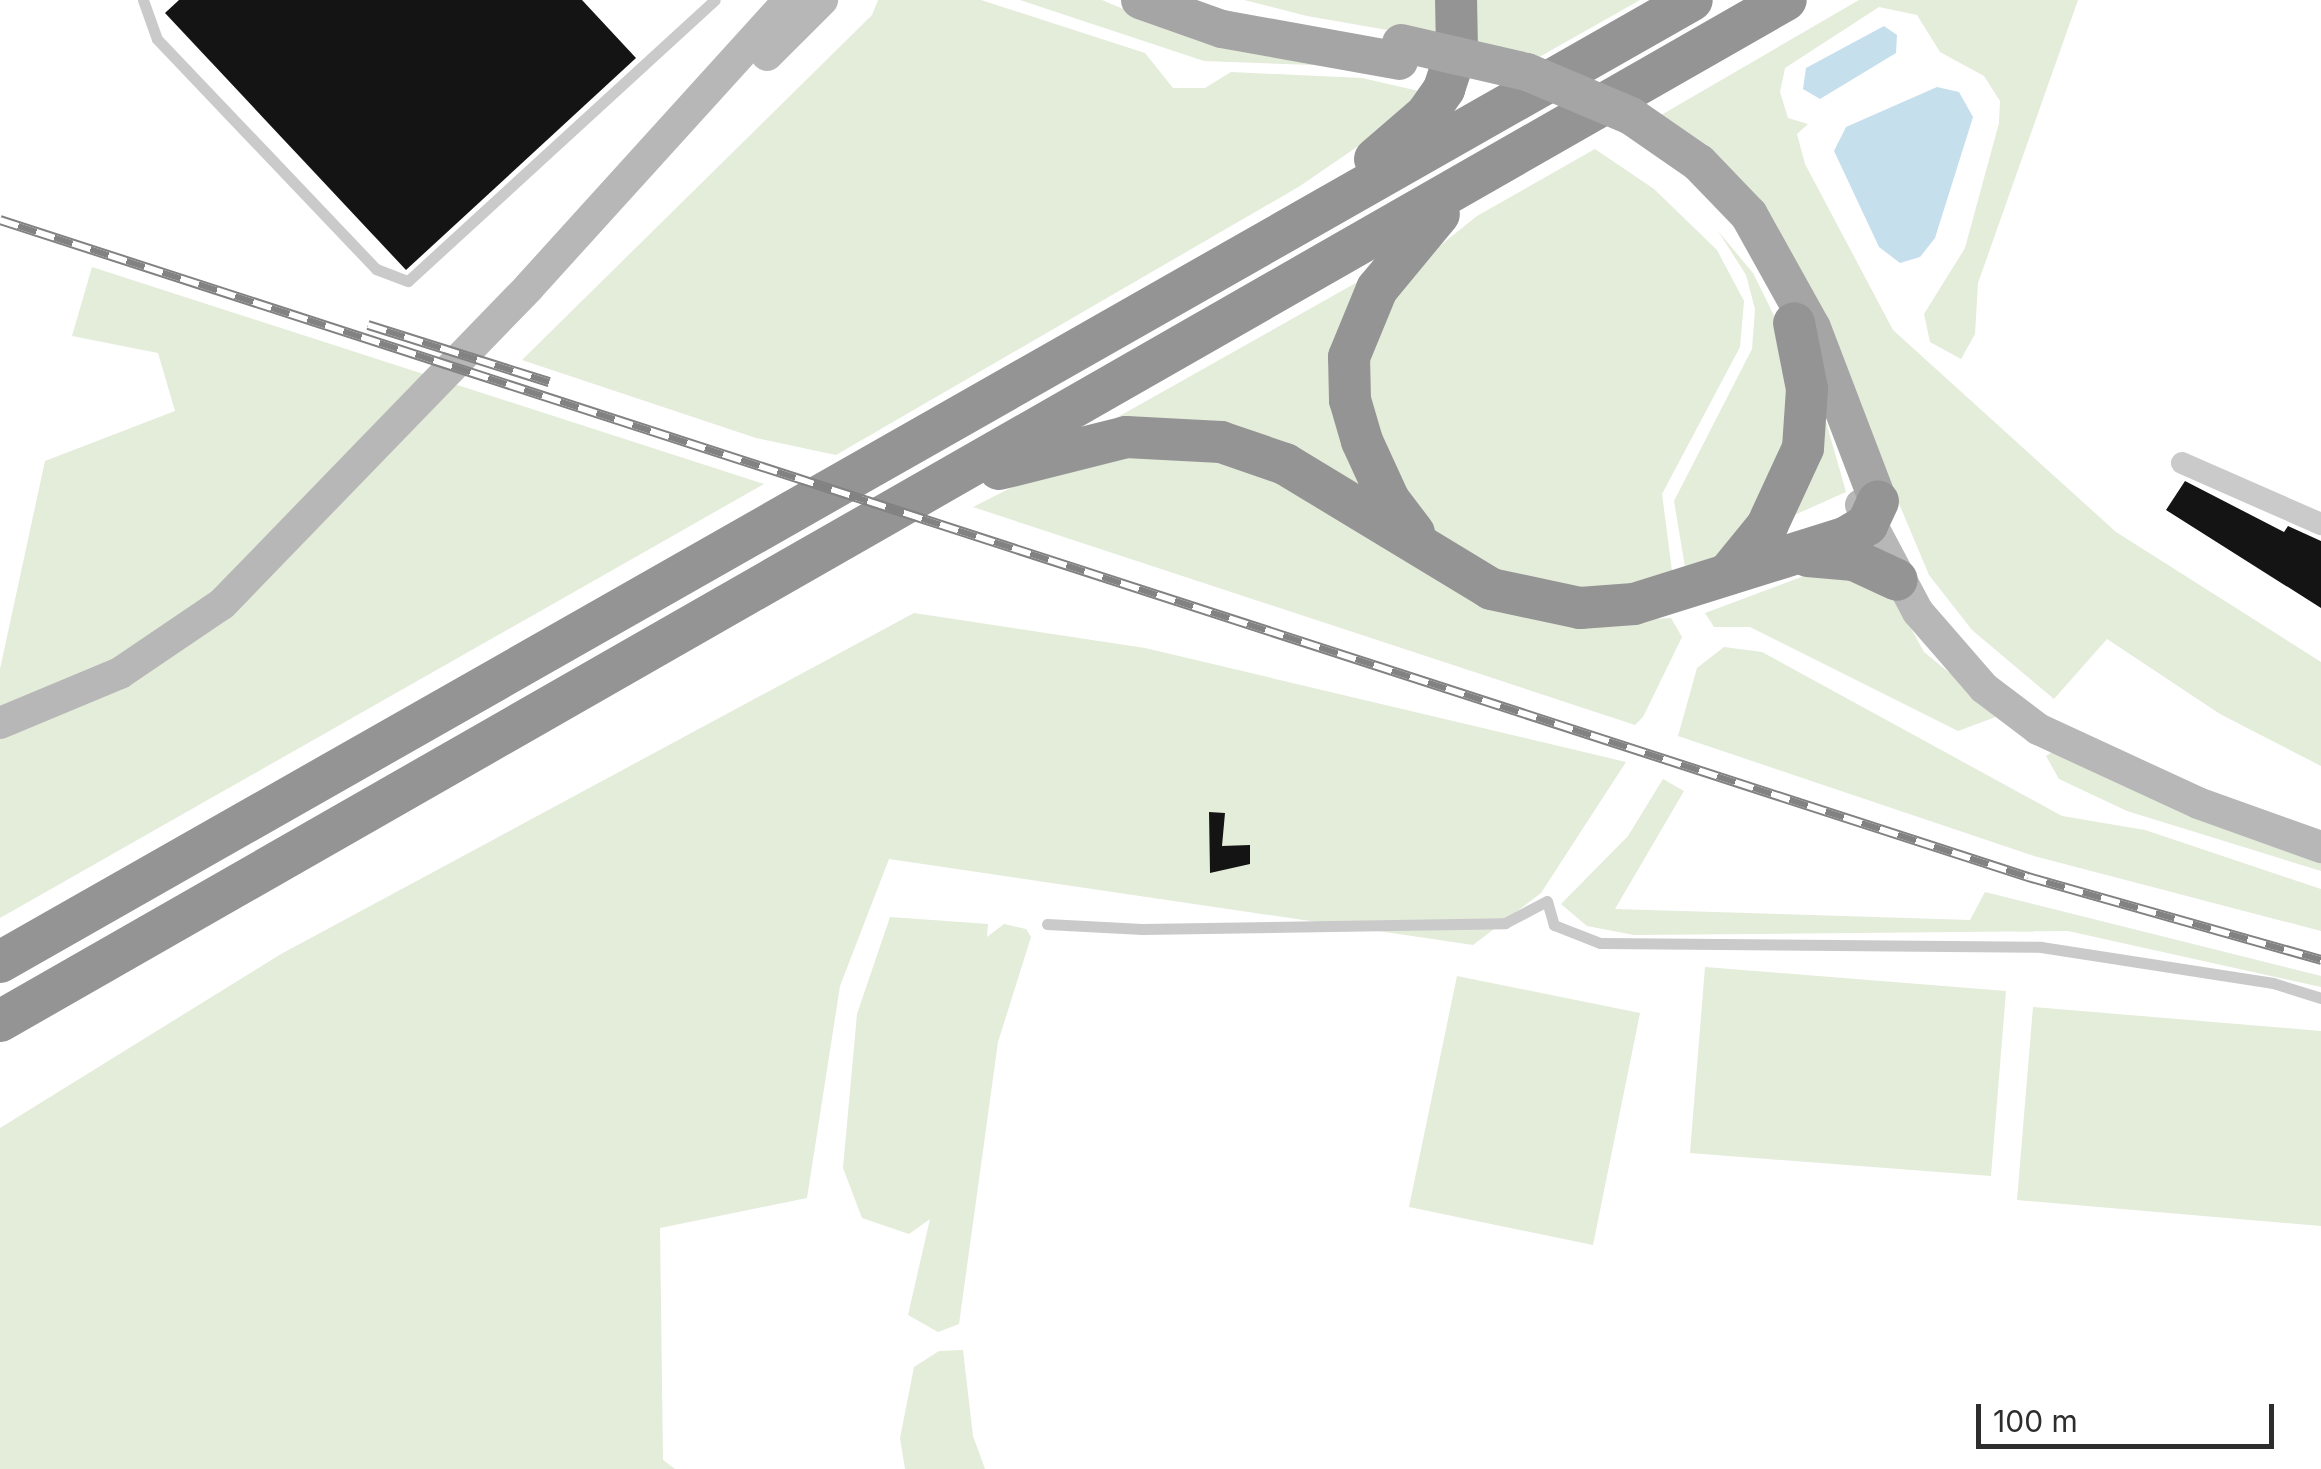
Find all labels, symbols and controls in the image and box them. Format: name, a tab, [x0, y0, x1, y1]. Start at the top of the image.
scale bar	[1981, 1384, 2278, 1446]
text: 100 m	[1993, 1403, 2078, 1439]

